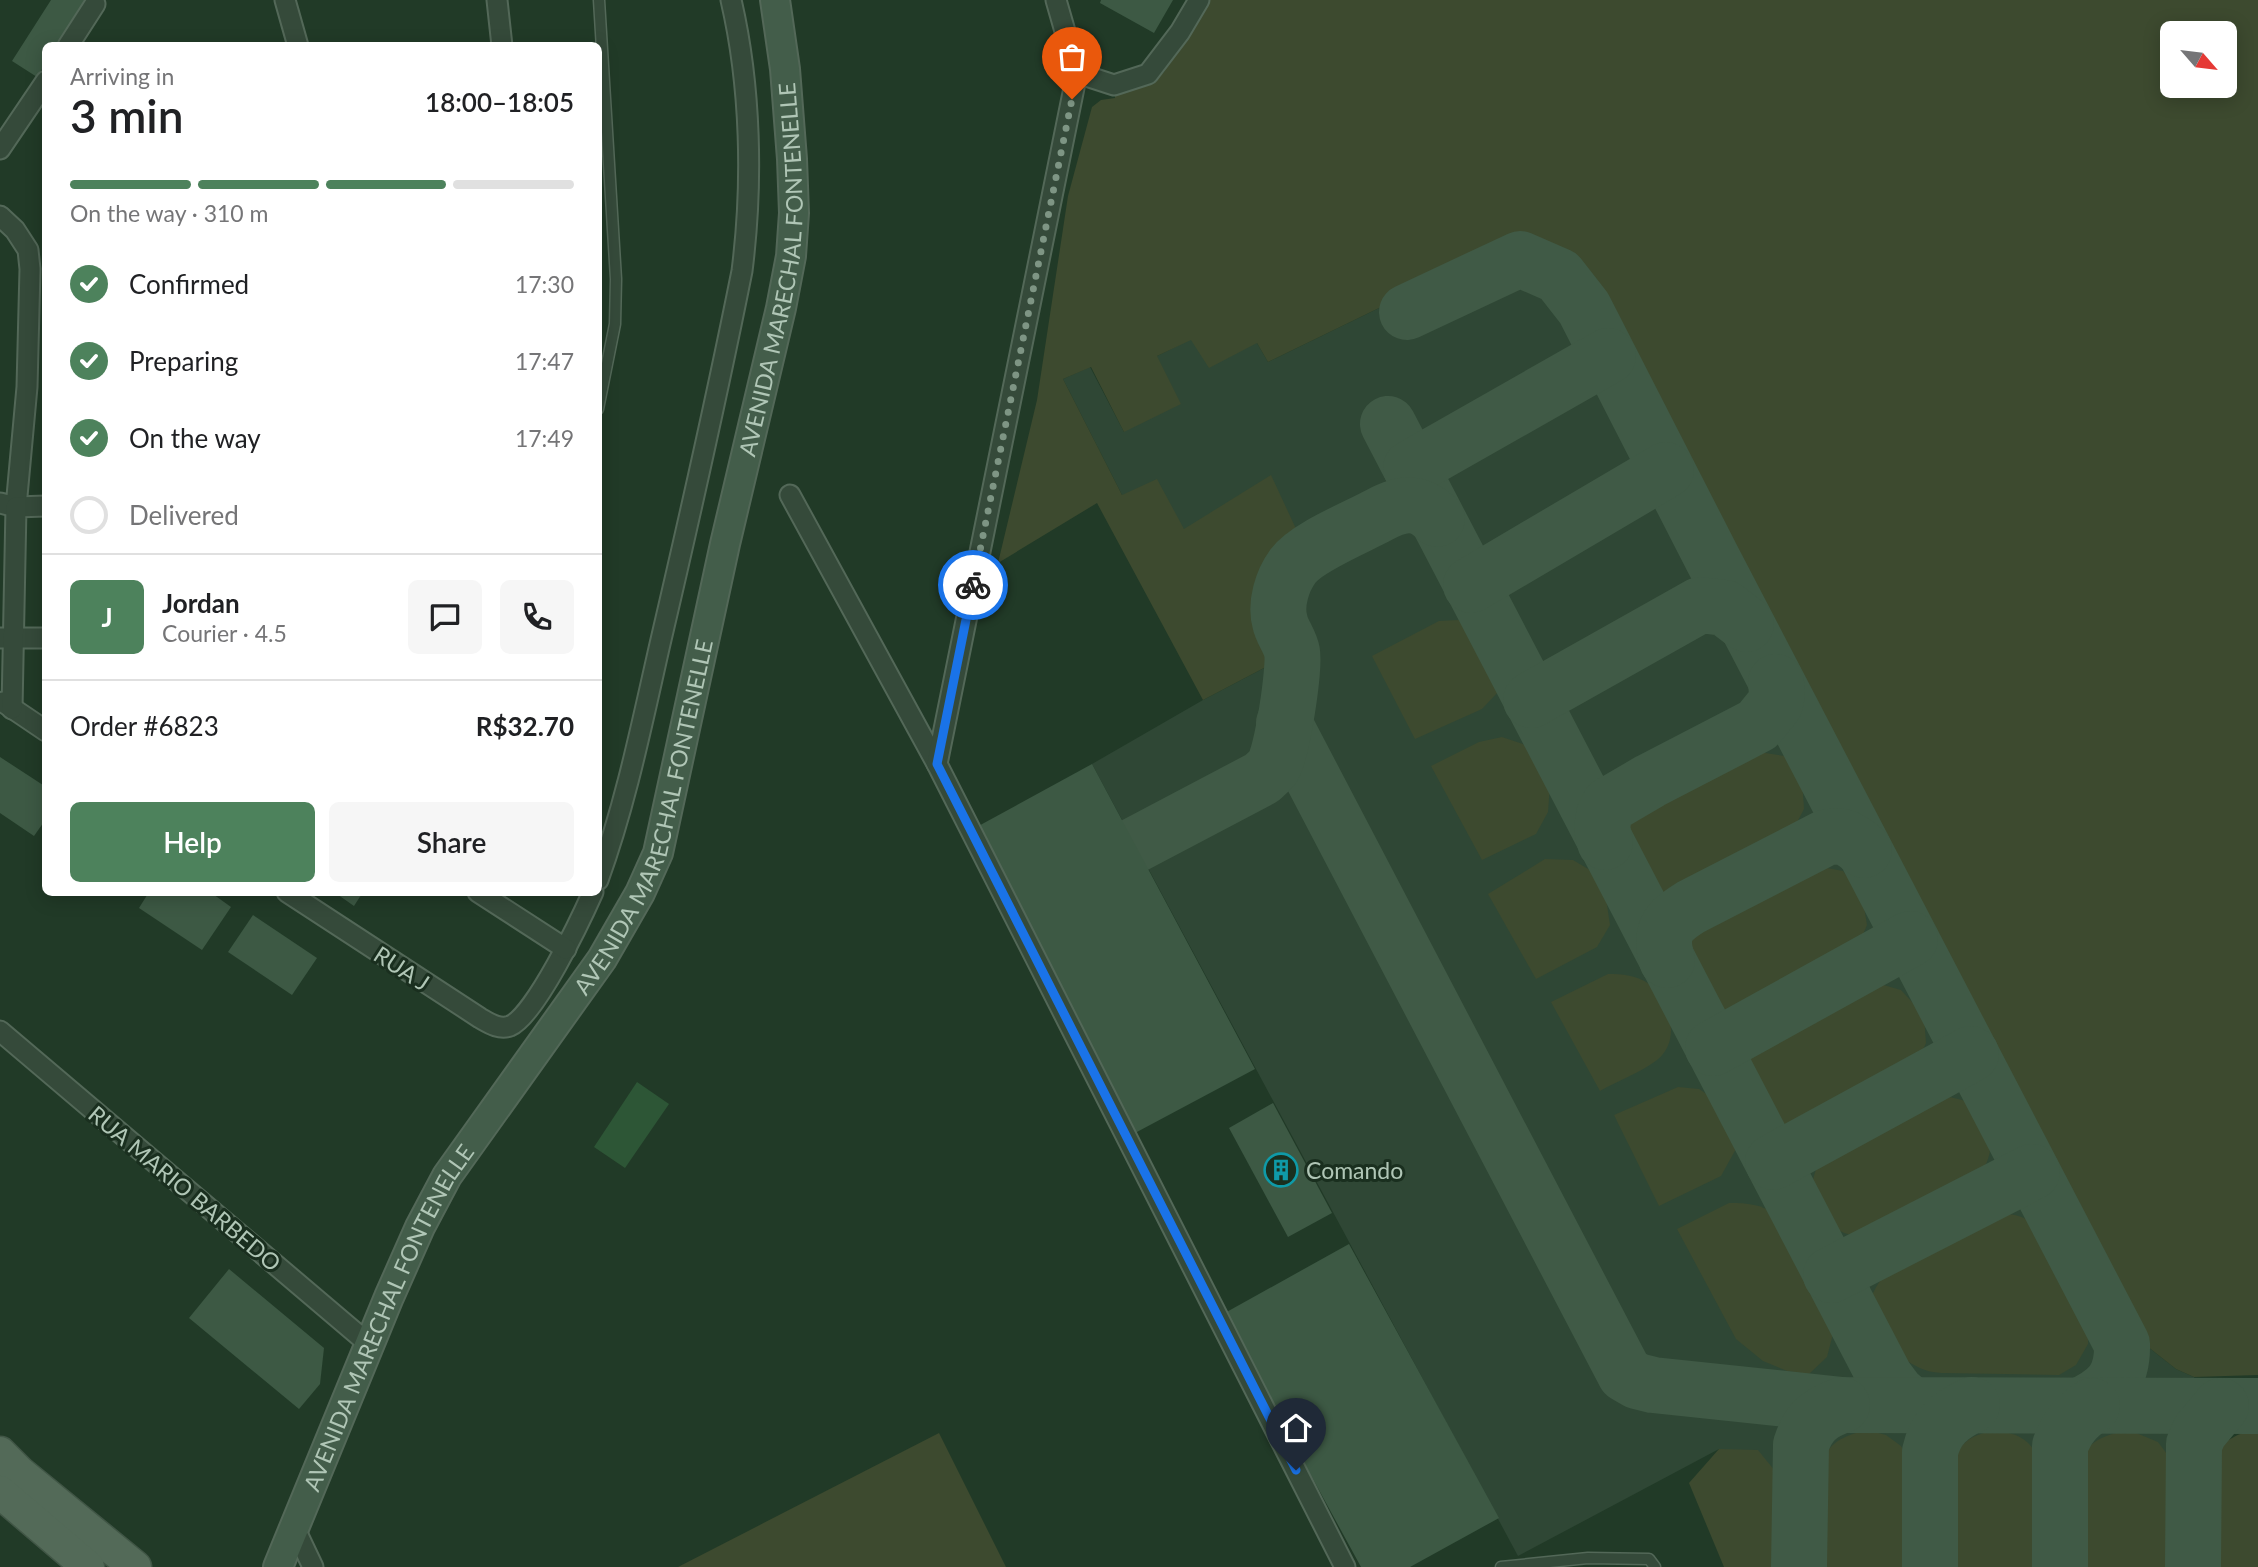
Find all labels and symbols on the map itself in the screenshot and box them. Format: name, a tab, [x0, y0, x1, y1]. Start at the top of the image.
north arrow	[2160, 21, 2236, 98]
pin	[1042, 27, 1102, 99]
street label: AVENIDA MARECHAL FONTENELLE	[732, 82, 808, 459]
courier	[938, 550, 1008, 620]
street label: AVENIDA MARECHAL FONTENELLE	[567, 637, 718, 1000]
street label: RUA J	[369, 940, 435, 996]
street label: RUA MARIO BARBEDO	[83, 1099, 287, 1277]
street label: AVENIDA MARECHAL FONTENELLE	[297, 1139, 479, 1495]
building icon: Comando	[1262, 1151, 1300, 1189]
place label: Comando	[1306, 1156, 1403, 1184]
pin	[1266, 1398, 1326, 1470]

